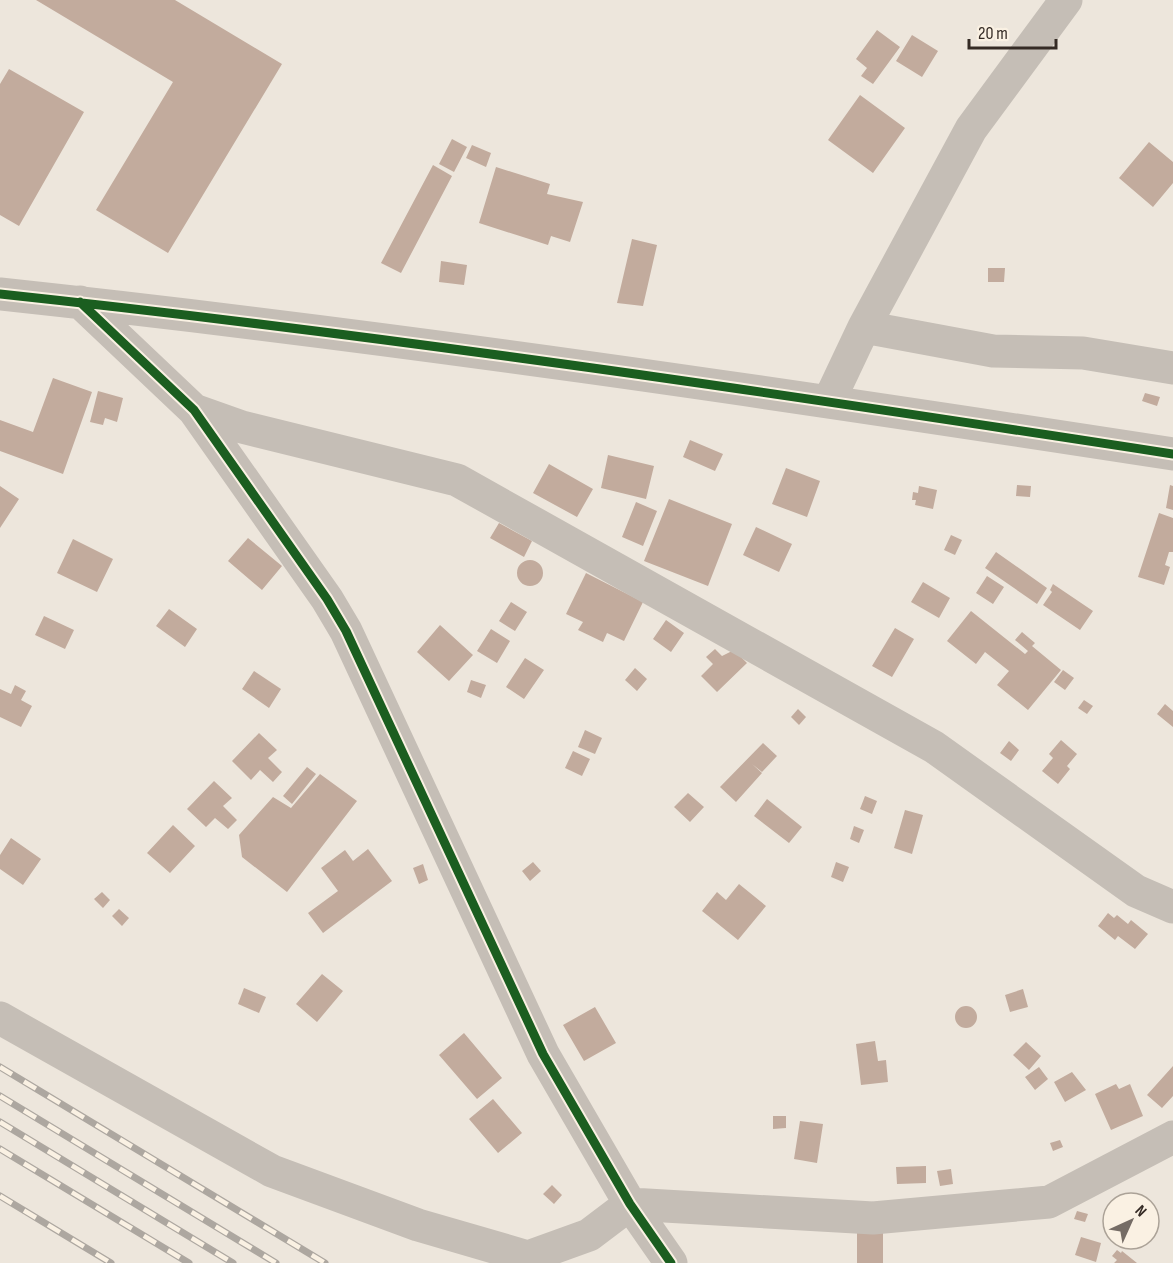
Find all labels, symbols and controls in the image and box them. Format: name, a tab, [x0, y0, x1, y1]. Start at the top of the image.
scale bar	[969, 12, 1056, 50]
text: 20 m	[978, 23, 1008, 44]
north arrow	[1101, 1191, 1161, 1251]
text: N	[1131, 1202, 1150, 1221]

